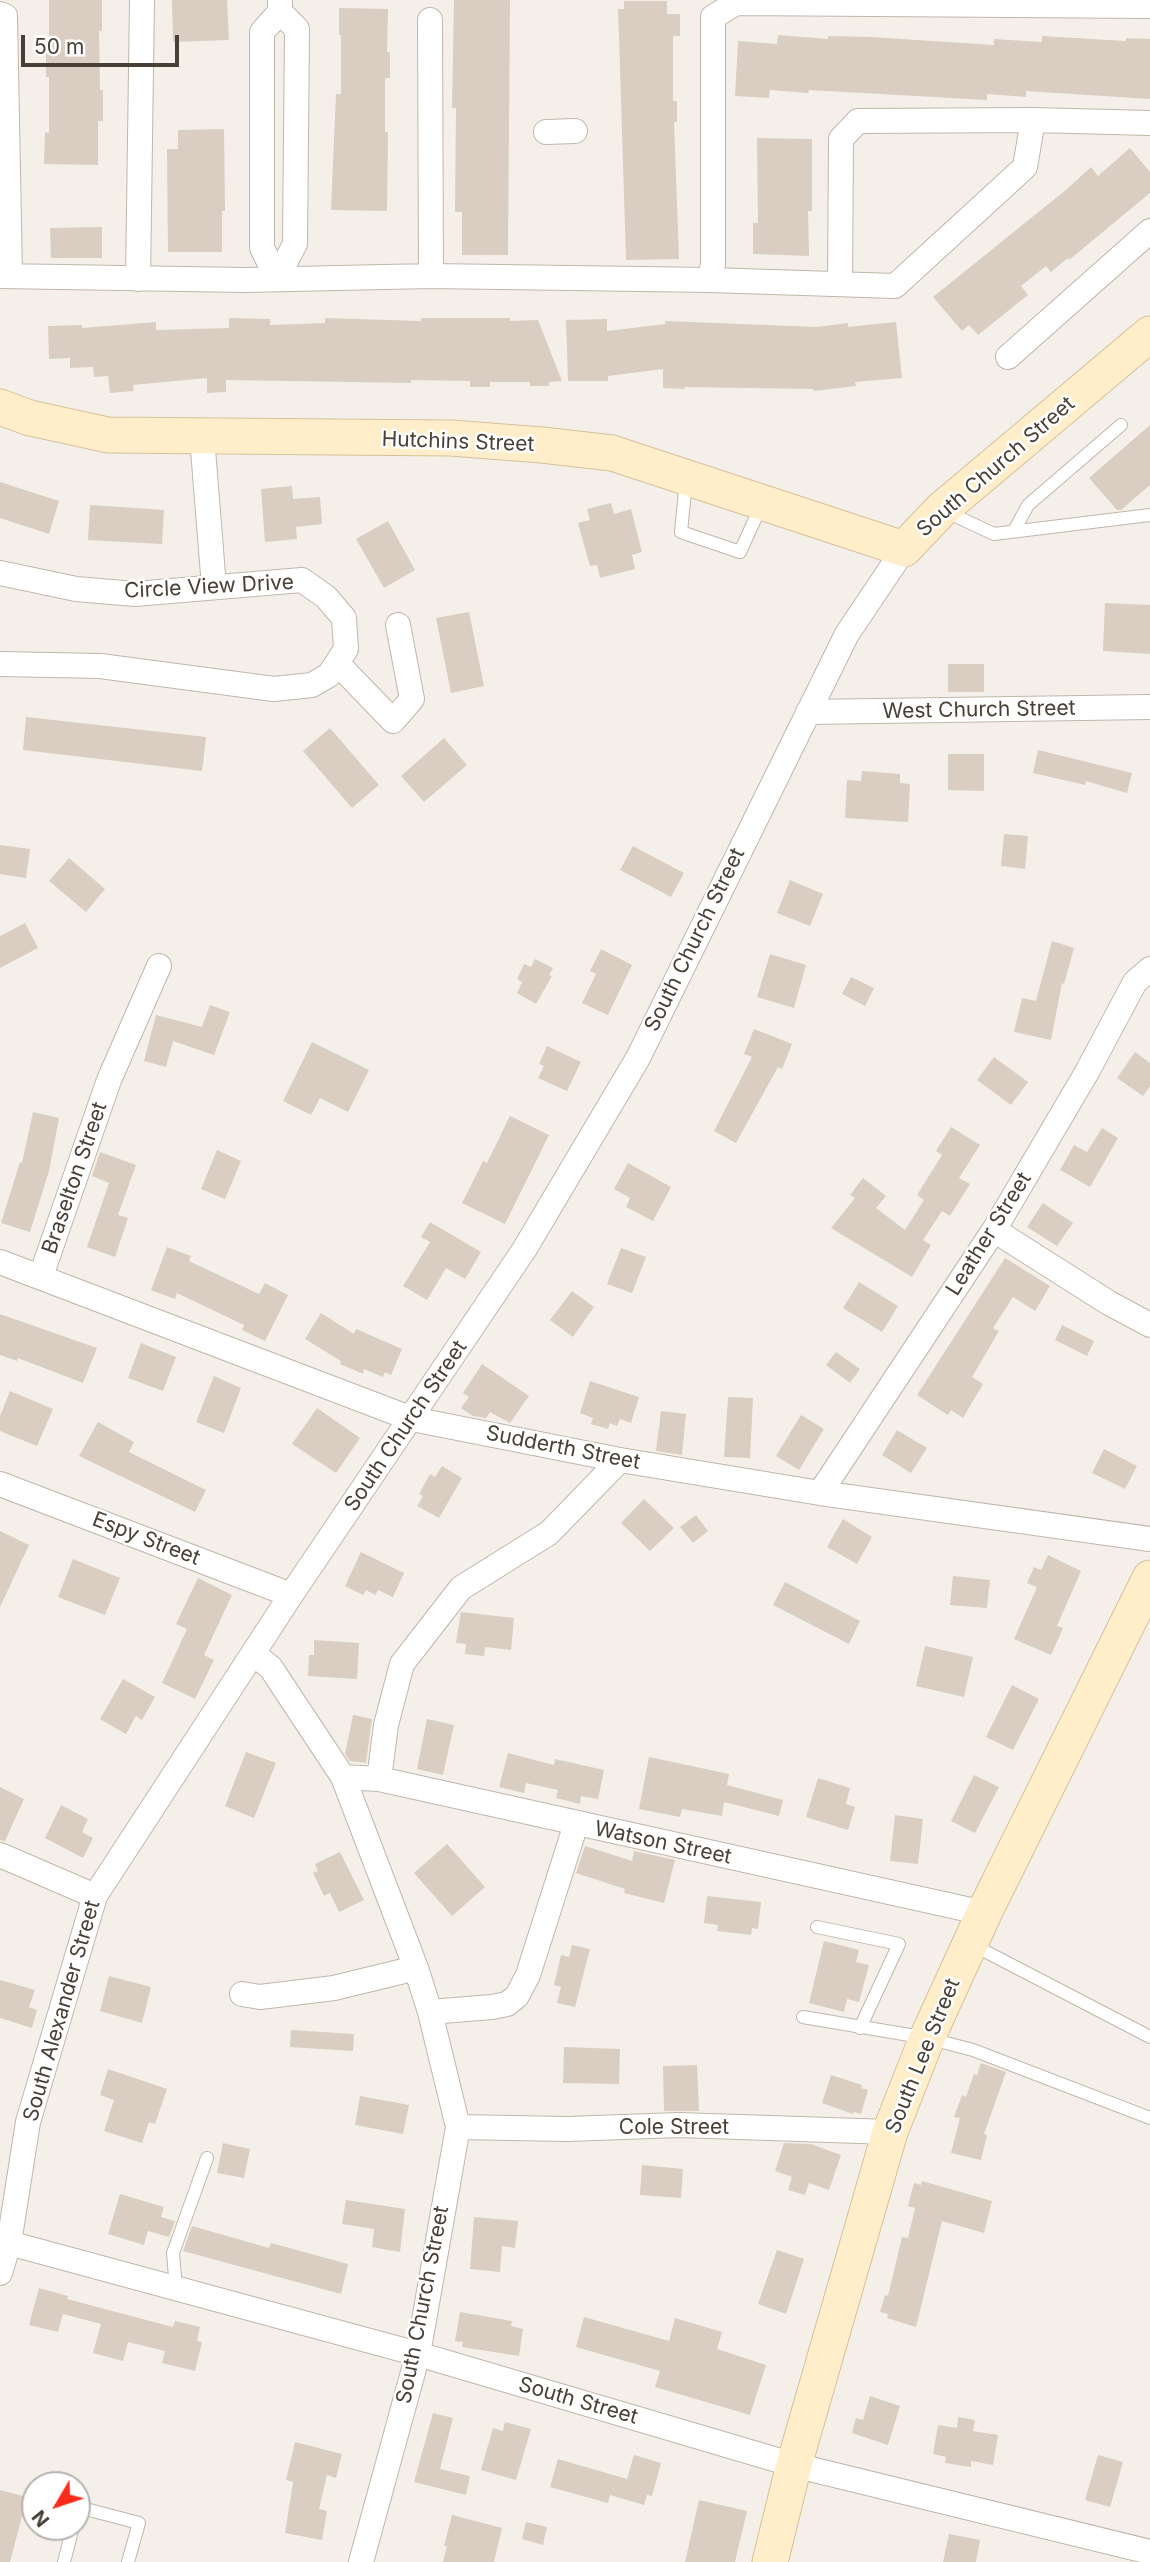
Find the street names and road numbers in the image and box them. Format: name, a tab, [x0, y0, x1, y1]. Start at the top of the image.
street label: South Church Street	[912, 392, 1080, 542]
street label: Hutchins Street	[381, 427, 535, 457]
street label: Circle View Drive	[124, 570, 294, 604]
street label: West Church Street	[882, 696, 1076, 724]
street label: South Church Street	[640, 844, 750, 1036]
street label: Braselton Street	[37, 1099, 113, 1257]
street label: Leather Street	[941, 1168, 1037, 1300]
street label: South Church Street	[339, 1336, 473, 1516]
street label: Sudderth Street	[484, 1421, 642, 1475]
street label: Espy Street	[89, 1507, 203, 1571]
street label: Watson Street	[592, 1816, 734, 1870]
street label: South Alexander Street	[18, 1898, 106, 2124]
street label: South Lee Street	[880, 1975, 966, 2137]
street label: Cole Street	[619, 2115, 729, 2141]
street label: South Church Street	[391, 2204, 455, 2406]
street label: South Street	[515, 2372, 641, 2430]

